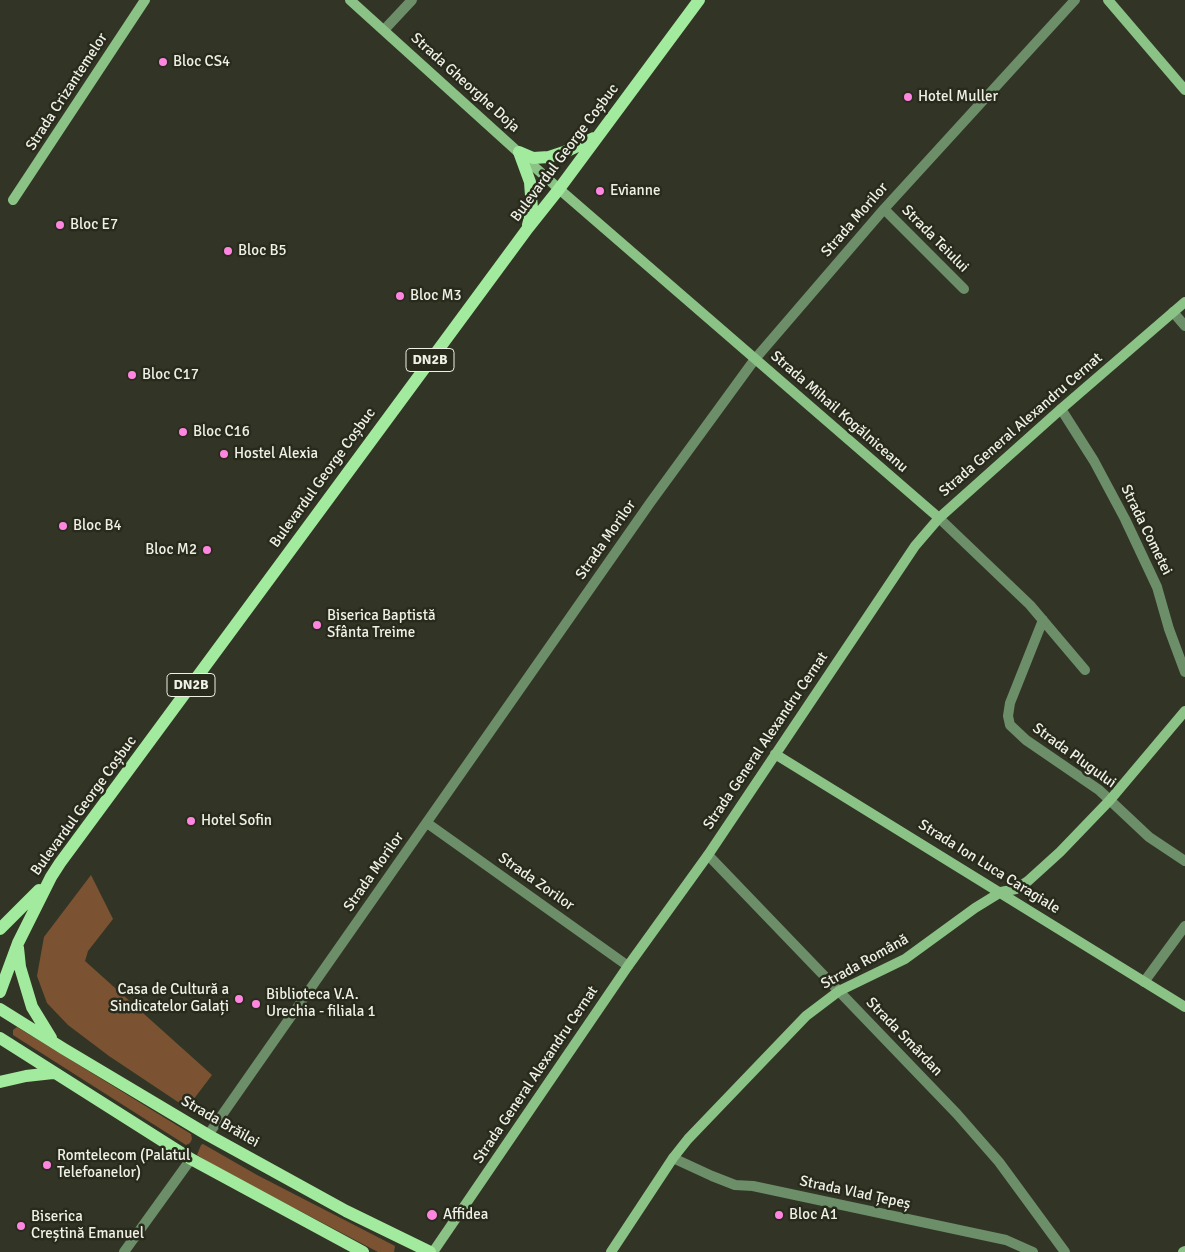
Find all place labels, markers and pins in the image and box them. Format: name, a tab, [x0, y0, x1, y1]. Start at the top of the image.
place label: Bloc CS4	[173, 53, 230, 71]
marker: Bloc CS4	[157, 56, 169, 68]
place label: Hotel Muller	[918, 88, 998, 106]
marker: Hotel Muller	[902, 91, 914, 103]
place label: Evianne	[610, 182, 660, 200]
marker: Evianne	[594, 185, 606, 197]
place label: Bloc E7	[70, 216, 118, 234]
marker: Bloc E7	[54, 219, 66, 231]
place label: Bloc B5	[238, 242, 287, 260]
marker: Bloc B5	[222, 245, 234, 257]
place label: Bloc M3	[410, 287, 462, 305]
marker: Bloc M3	[394, 290, 406, 302]
place label: Bloc C17	[142, 366, 199, 384]
marker: Bloc C17	[126, 369, 138, 381]
place label: Bloc C16	[193, 423, 250, 441]
marker: Bloc C16	[177, 426, 189, 438]
place label: Hostel Alexia	[234, 445, 318, 463]
marker: Hostel Alexia	[218, 448, 230, 460]
place label: Bloc B4	[73, 517, 122, 535]
marker: Bloc B4	[57, 520, 69, 532]
place label: Bloc M2	[145, 541, 197, 559]
marker: Bloc M2	[201, 544, 213, 556]
place label: Biserica Baptistă Sfânta Treime	[327, 607, 436, 642]
marker: Biserica Baptistă Sfânta Treime	[311, 619, 323, 631]
place label: Hotel Sofin	[201, 812, 272, 830]
marker: Hotel Sofin	[185, 815, 197, 827]
place label: Casa de Cultură a Sindicatelor Galați	[110, 981, 229, 1016]
place label: Biblioteca V.A. Urechia - filiala 1	[266, 986, 376, 1021]
marker: Casa de Cultură a Sindicatelor Galați	[233, 993, 245, 1005]
marker: Biblioteca V.A. Urechia - filiala 1	[250, 998, 262, 1010]
place label: Romtelecom (Palatul Telefoanelor)	[57, 1147, 190, 1182]
marker: Romtelecom (Palatul Telefoanelor)	[41, 1159, 53, 1171]
place label: Affidea	[443, 1206, 488, 1224]
place label: Bloc A1	[789, 1206, 838, 1224]
place label: Biserica Creștină Emanuel	[31, 1208, 144, 1243]
marker: Affidea	[425, 1208, 439, 1222]
marker: Bloc A1	[773, 1209, 785, 1221]
marker: Biserica Creștină Emanuel	[15, 1220, 27, 1232]

